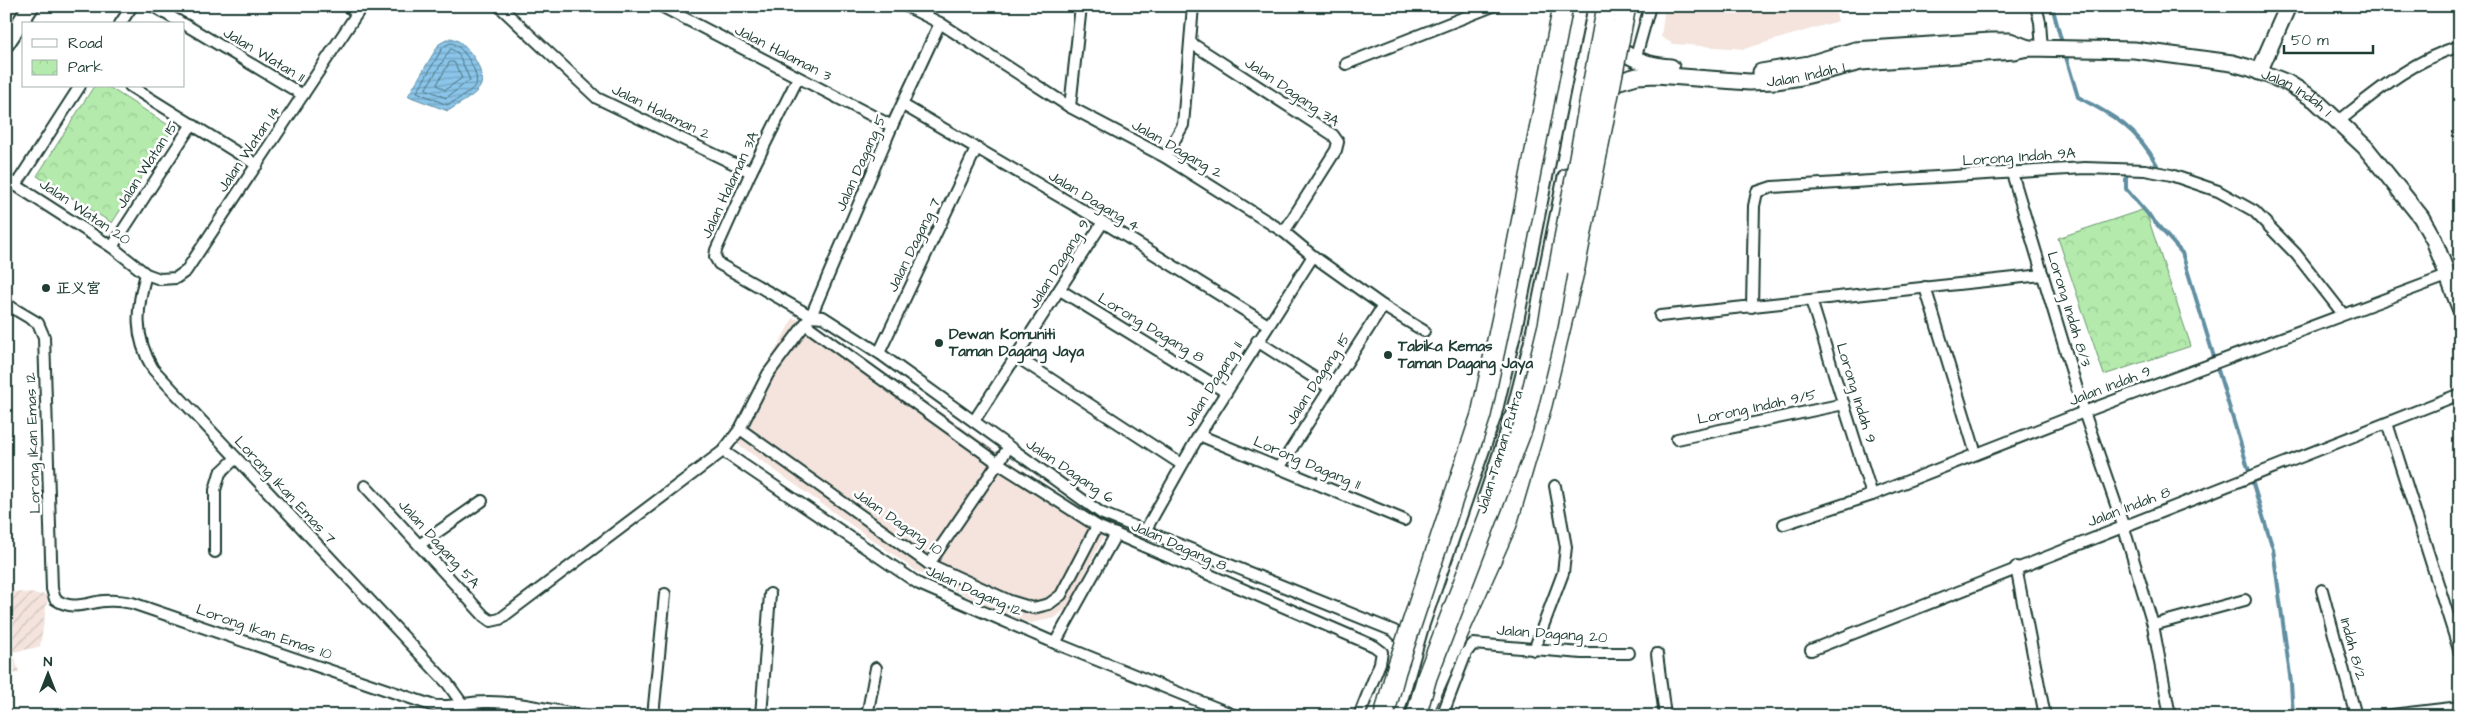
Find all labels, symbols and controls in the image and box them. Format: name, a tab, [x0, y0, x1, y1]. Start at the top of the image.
street label: Jalan Halaman 3	[731, 20, 835, 87]
legend	[22, 22, 185, 88]
street label: Jalan Watan 11	[219, 22, 309, 88]
scale bar	[2284, 22, 2372, 54]
text: 50 m	[2291, 30, 2329, 51]
text: Road	[68, 33, 103, 54]
street label: Jalan Dagang 3A	[1240, 52, 1344, 133]
street label: Jalan Indah 1	[1766, 56, 1847, 92]
text: Park	[68, 57, 103, 78]
street label: Jalan Indah 1	[2258, 63, 2337, 121]
street label: Jalan Halaman 2	[608, 79, 714, 145]
street label: Jalan Watan 14	[212, 102, 286, 196]
street label: Jalan Dagang 5	[830, 111, 893, 215]
street label: Jalan Dagang 2	[1127, 115, 1227, 185]
street label: Jalan Watan 15	[111, 117, 183, 213]
street label: Jalan Halaman 3A	[696, 128, 764, 242]
street label: Lorong Indah 9A	[1962, 143, 2077, 172]
street label: Jalan Dagang 4	[1044, 165, 1144, 237]
street label: Jalan Watan 20	[35, 174, 135, 251]
street label: Jalan Dagang 7	[882, 194, 947, 296]
street label: Jalan Dagang 9	[1023, 215, 1096, 313]
street label: Lorong Indah 8/3	[2041, 249, 2097, 370]
place label: 正义宫	[56, 278, 101, 299]
marker: 正义宫	[40, 282, 52, 294]
street label: Lorong Dagang 8	[1093, 288, 1208, 369]
place label: Dewan Komuniti Taman Dagang Jaya	[948, 324, 1085, 364]
street label: Jalan Dagang 15	[1280, 329, 1357, 430]
place label: Tabika Kemas Taman Dagang Jaya	[1397, 336, 1534, 376]
marker: Dewan Komuniti Taman Dagang Jaya	[933, 337, 945, 349]
street label: Jalan Dagang 11	[1178, 337, 1248, 431]
street label: Lorong Indah 9	[1830, 340, 1881, 446]
marker: Tabika Kemas Taman Dagang Jaya	[1382, 349, 1394, 361]
street label: Jalan Indah 9	[2066, 361, 2154, 411]
street label: Lorong Ikan Emas 12	[20, 371, 47, 514]
street label: Lorong Indah 9/5	[1695, 384, 1819, 431]
street label: Jalan Taman Putra	[1471, 387, 1529, 516]
street label: Lorong Dagang 11	[1250, 431, 1364, 496]
street label: Lorong Ikan Emas 7	[229, 432, 341, 549]
street label: Jalan Dagang 6	[1021, 434, 1119, 510]
street label: Jalan Indah 8	[2084, 481, 2174, 532]
street label: Jalan Dagang 10	[849, 483, 947, 562]
street label: Jalan Dagang 5A	[393, 495, 485, 594]
street label: Jalan Dagang 8	[1127, 516, 1230, 578]
street label: Jalan Dagang 12	[922, 560, 1026, 623]
street label: Lorong Ikan Emas 10	[193, 599, 335, 666]
street label: Indah 8/2	[2335, 616, 2371, 683]
street label: Jalan Dagang 20	[1496, 620, 1609, 649]
north arrow	[22, 650, 72, 700]
text: N	[44, 652, 53, 672]

